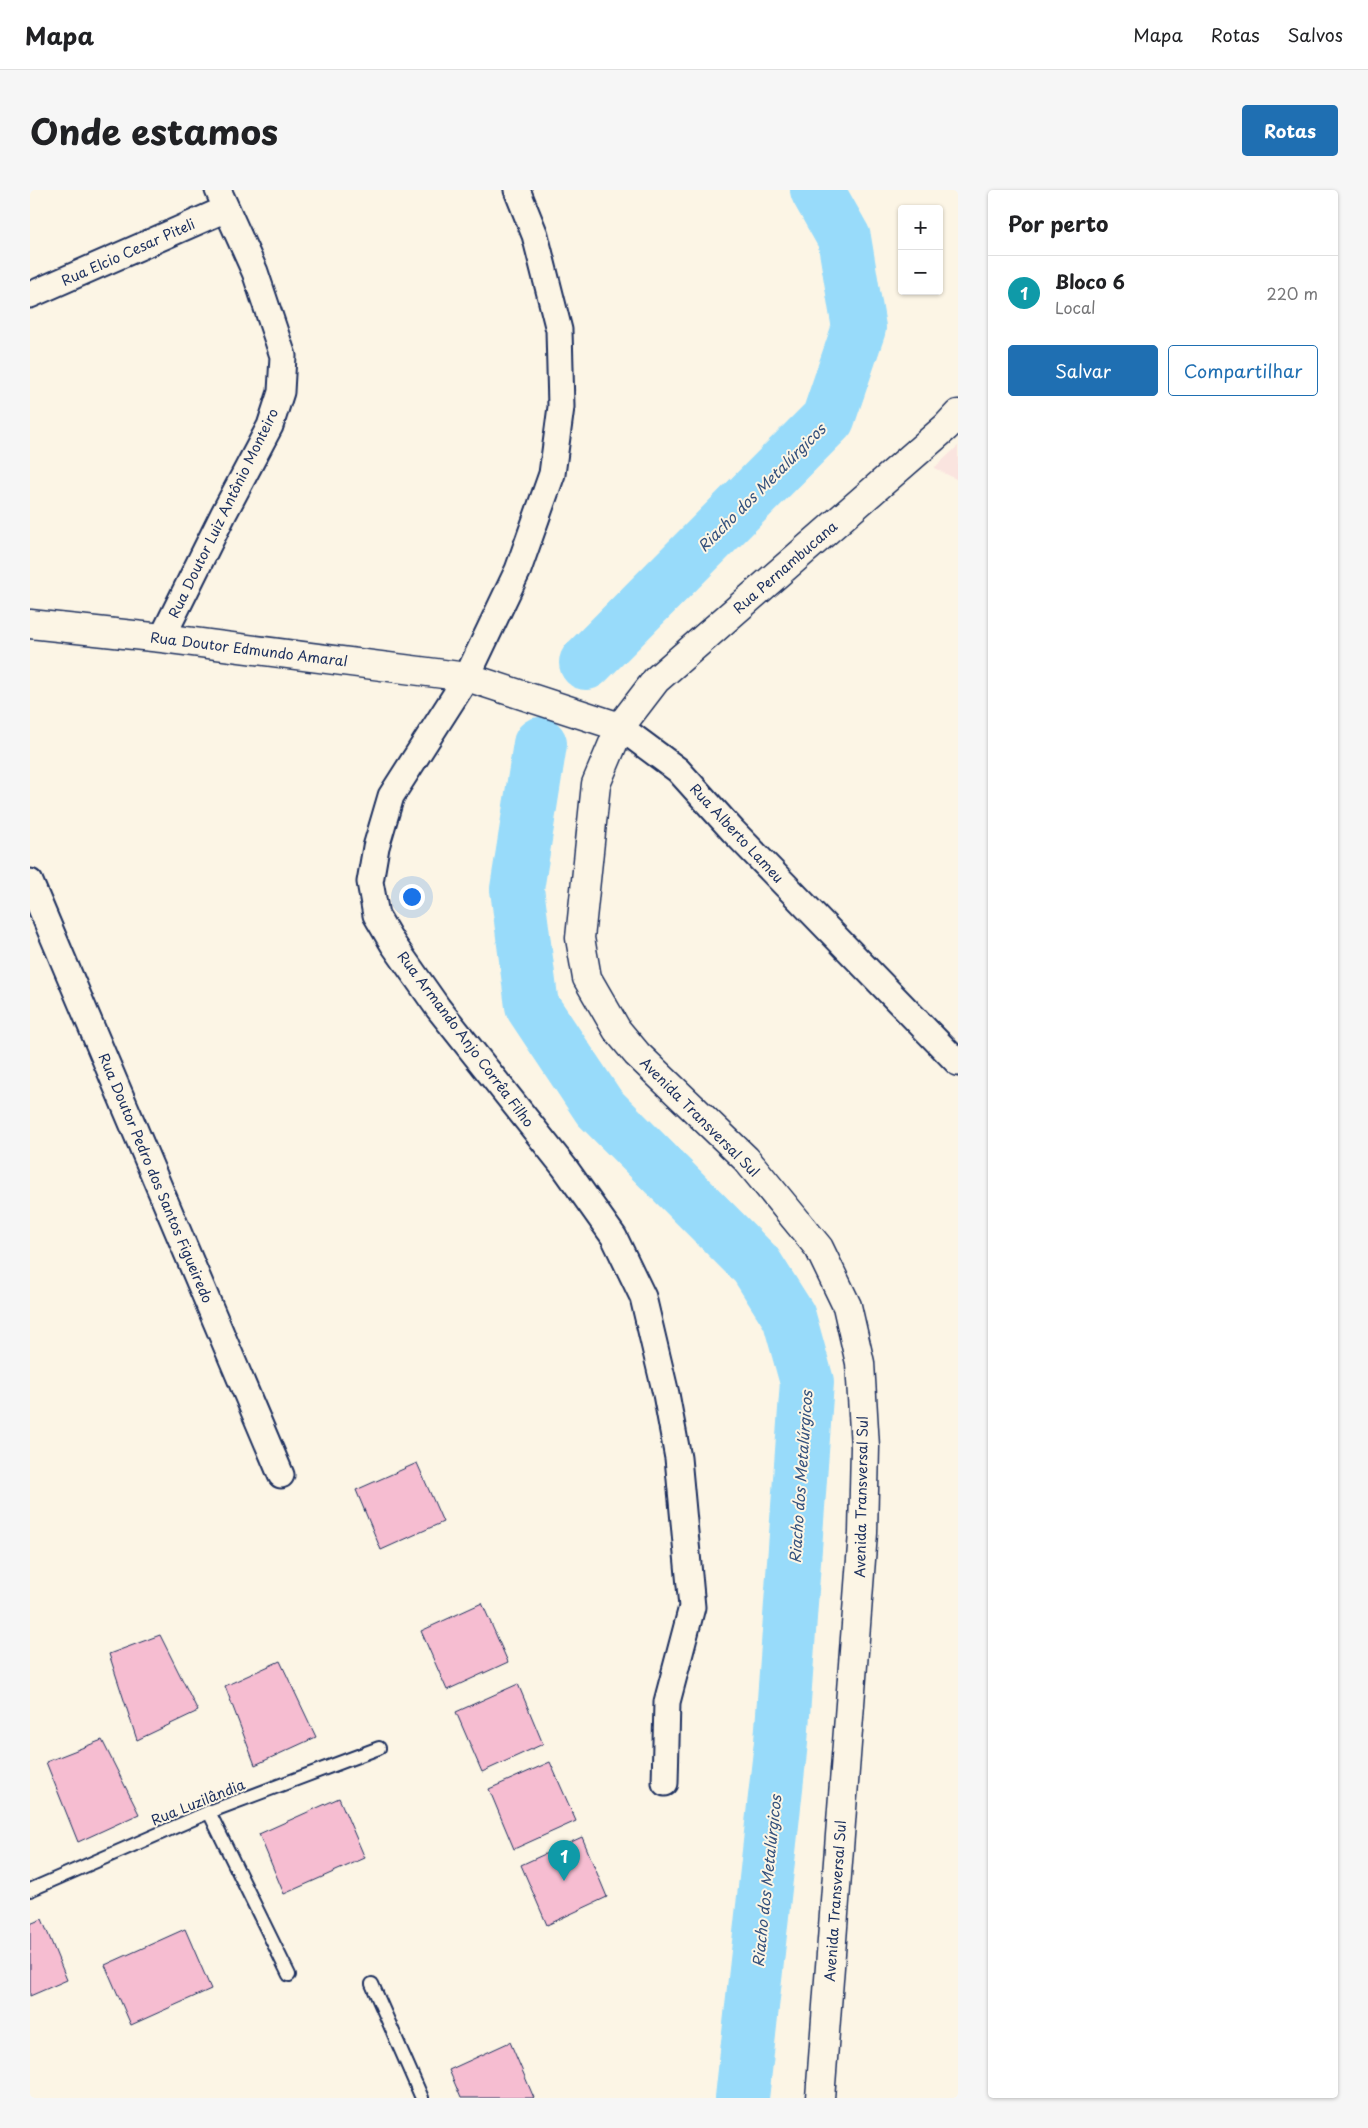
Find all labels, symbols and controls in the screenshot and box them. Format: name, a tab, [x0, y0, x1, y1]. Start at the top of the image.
text: Mapa	[25, 17, 94, 53]
text: Mapa	[1133, 21, 1183, 48]
text: Rotas	[1211, 21, 1260, 48]
text: Salvos	[1288, 21, 1343, 48]
text: Onde estamos	[30, 104, 278, 157]
button: Rotas	[1242, 105, 1338, 156]
map controls	[898, 205, 943, 295]
button: +	[898, 205, 943, 250]
text: Por perto	[1008, 207, 1108, 239]
street label: Rua Elcio Cesar Piteli	[58, 213, 198, 291]
button: −	[898, 250, 943, 295]
text: Bloco 6	[1055, 267, 1125, 295]
text: 1	[1020, 281, 1028, 305]
text: 220 m	[1267, 281, 1318, 305]
text: Local	[1055, 295, 1096, 319]
button: Salvar	[1008, 345, 1158, 396]
button: Compartilhar	[1168, 345, 1318, 396]
street label: Rua Doutor Luiz Antônio Monteiro	[163, 404, 283, 621]
water label: Riacho dos Metalúrgicos	[692, 416, 832, 556]
street label: Rua Pernambucana	[728, 516, 842, 618]
street label: Rua Doutor Edmundo Amaral	[149, 626, 349, 672]
street label: Rua Alberto Lameu	[685, 779, 789, 887]
your location	[399, 884, 425, 910]
street label: Rua Armando Anjo Corrêa Filho	[393, 947, 539, 1131]
street label: Rua Doutor Pedro dos Santos Figueiredo	[94, 1050, 218, 1306]
street label: Avenida Transversal Sul	[635, 1052, 765, 1182]
water label: Riacho dos Metalúrgicos	[783, 1388, 818, 1564]
street label: Avenida Transversal Sul	[849, 1416, 873, 1578]
street label: Rua Luzilândia	[148, 1774, 248, 1830]
water label: Riacho dos Metalúrgicos	[746, 1792, 787, 1968]
street label: Avenida Transversal Sul	[819, 1820, 851, 1982]
pin: 1	[548, 1840, 580, 1881]

